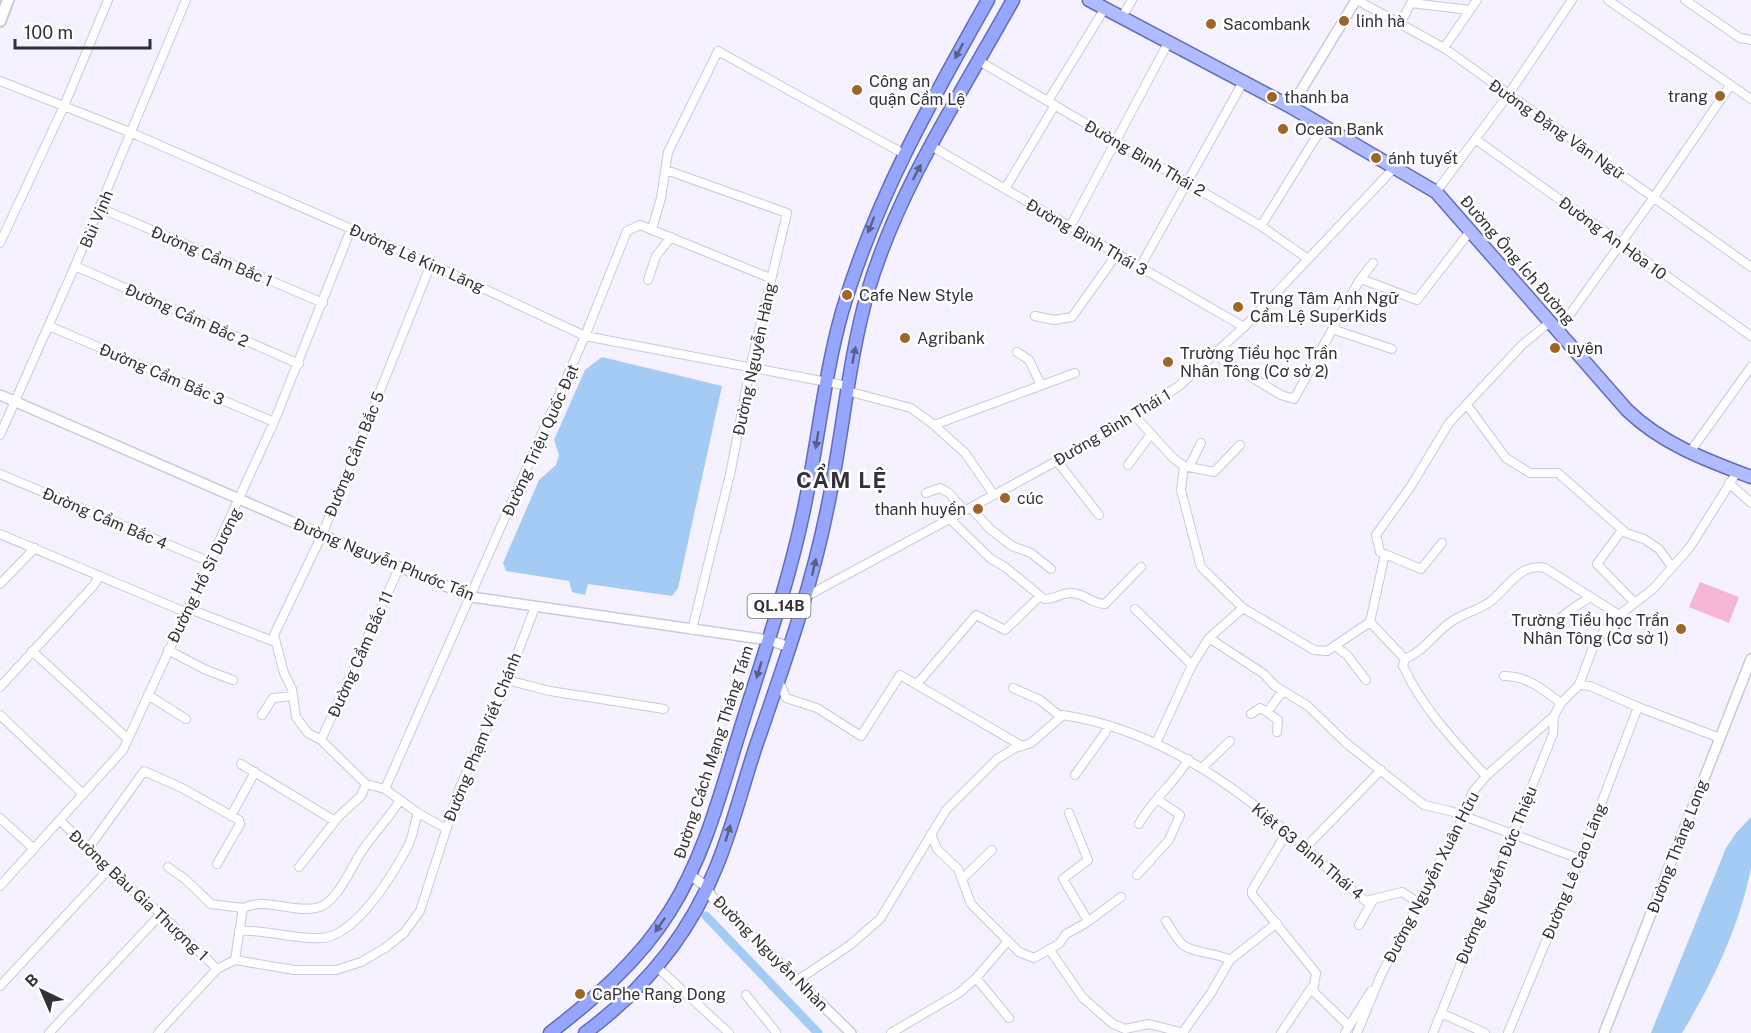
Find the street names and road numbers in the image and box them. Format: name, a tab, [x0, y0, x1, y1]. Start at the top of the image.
street label: Đường Đặng Văn Ngữ	[1485, 75, 1629, 184]
street label: Đường Bình Thái 2	[1081, 116, 1208, 201]
street label: Bùi Vịnh	[76, 188, 117, 251]
street label: Đường Ông Ích Đường	[1456, 191, 1580, 329]
street label: Đường An Hòa 10	[1555, 193, 1671, 284]
street label: Đường Bình Thái 3	[1023, 195, 1151, 280]
street label: Đường Lê Kim Lăng	[346, 220, 487, 297]
street label: Đường Cẩm Bắc 1	[148, 222, 275, 291]
street label: Đường Cẩm Bắc 2	[122, 280, 251, 351]
street label: Đường Nguyễn Hàng	[729, 281, 780, 437]
street label: Đường Cẩm Bắc 3	[97, 340, 227, 409]
street label: Đường Triệu Quốc Đạt	[498, 361, 583, 519]
street label: Đường Bình Thái 1	[1050, 385, 1174, 470]
street label: Đường Cẩm Bắc 5	[321, 389, 388, 520]
street label: Đường Cẩm Bắc 4	[40, 484, 170, 553]
street label: Đường Hồ Sĩ Dương	[163, 504, 245, 646]
street label: Đường Nguyễn Phước Tấn	[290, 514, 477, 605]
street label: Đường Cẩm Bắc 11	[324, 588, 397, 720]
road number: QL.14B	[748, 594, 810, 618]
street label: Đường Cách Mạng Tháng Tám	[670, 643, 757, 861]
street label: Đường Phạm Viết Chánh	[440, 650, 525, 825]
street label: Đường Thăng Long	[1643, 777, 1712, 916]
street label: Đường Nguyễn Đức Thiệu	[1452, 783, 1541, 967]
street label: Đường Nguyễn Xuân Hữu	[1380, 788, 1483, 966]
street label: Kiệt 63 Bình Thái 4	[1248, 799, 1367, 904]
street label: Đường Lê Cao Lãng	[1538, 800, 1611, 942]
street label: Đường Bàu Gia Thượng 1	[65, 826, 212, 965]
street label: Đường Nguyễn Nhàn	[709, 892, 832, 1015]

